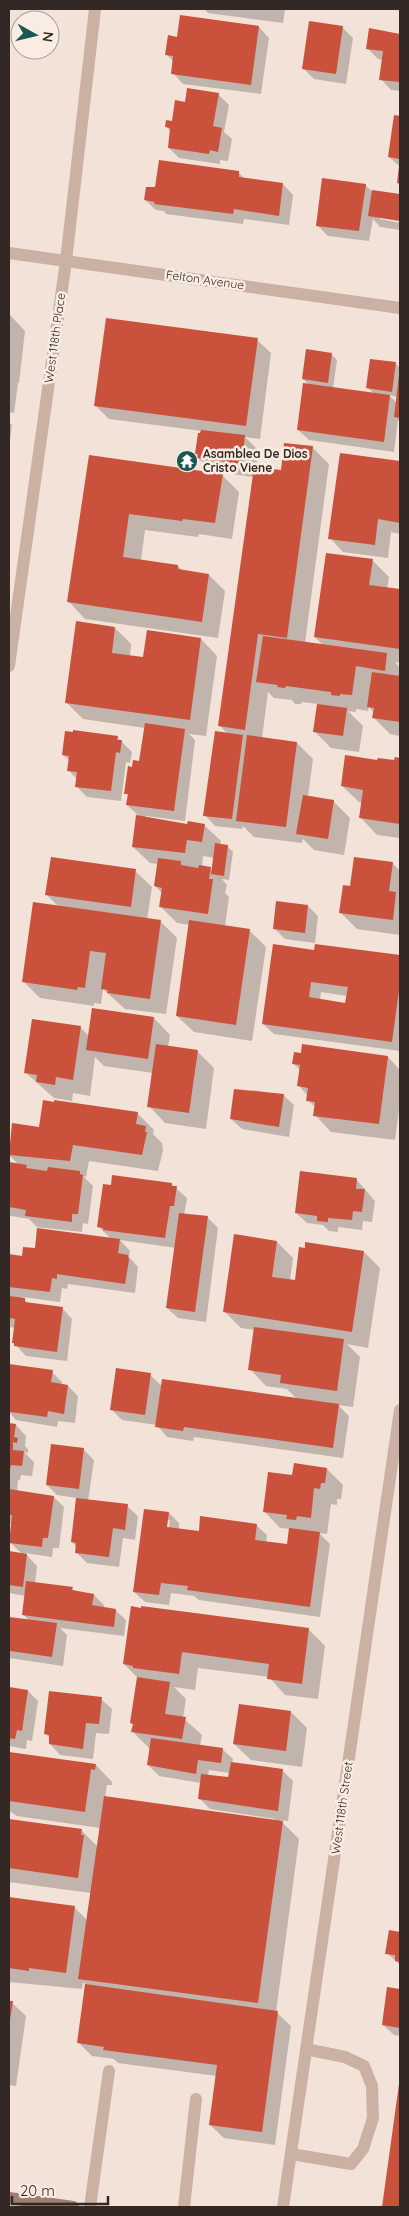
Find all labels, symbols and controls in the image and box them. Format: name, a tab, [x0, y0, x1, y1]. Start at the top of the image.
north arrow	[10, 10, 60, 60]
text: N	[38, 30, 58, 43]
street label: Felton Avenue	[165, 267, 245, 292]
street label: West 118th Place	[41, 292, 68, 384]
place label: Asamblea De Dios Cristo Viene	[203, 446, 308, 475]
temple icon: Asamblea De Dios Cristo Viene	[175, 449, 199, 473]
street label: West 118th Street	[328, 1761, 355, 1855]
scale bar	[12, 2174, 109, 2206]
text: 20 m	[20, 2181, 55, 2200]

